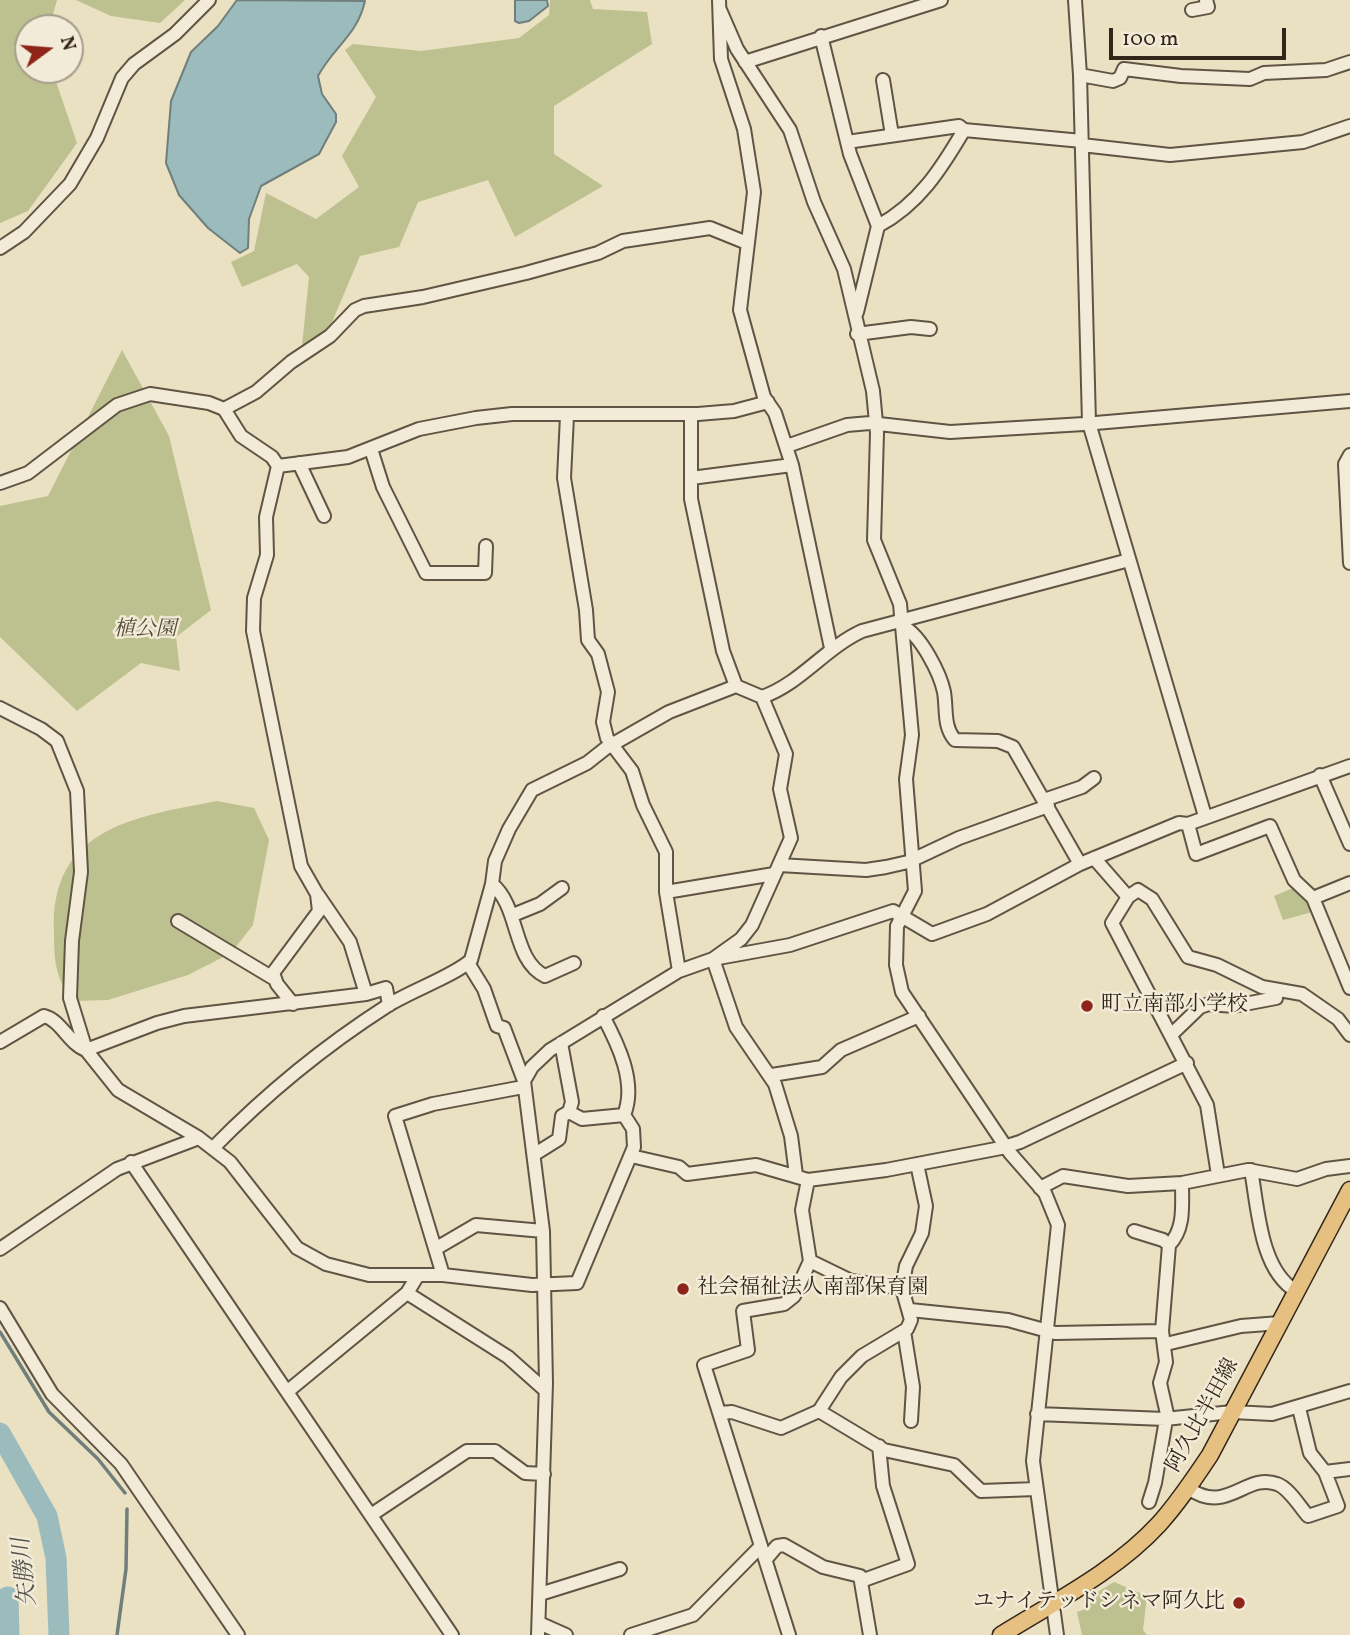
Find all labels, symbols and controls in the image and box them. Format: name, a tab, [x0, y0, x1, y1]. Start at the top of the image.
north arrow	[14, 14, 84, 84]
scale bar	[1112, 14, 1289, 58]
text: 100 m	[1122, 25, 1179, 54]
text: N	[53, 34, 82, 54]
park label: 植公園	[114, 618, 176, 644]
place label: 町立南部小学校	[1101, 993, 1248, 1019]
marker: 町立南部小学校	[1079, 998, 1095, 1014]
place label: 社会福祉法人南部保育園	[697, 1276, 928, 1302]
marker: 社会福祉法人南部保育園	[675, 1281, 691, 1297]
street label: 阿久比半田線	[1162, 1355, 1246, 1477]
water label: 矢勝川	[10, 1536, 44, 1608]
place label: ユナイテッドシネマ阿久比	[973, 1590, 1225, 1616]
marker: ユナイテッドシネマ阿久比	[1231, 1595, 1247, 1611]

